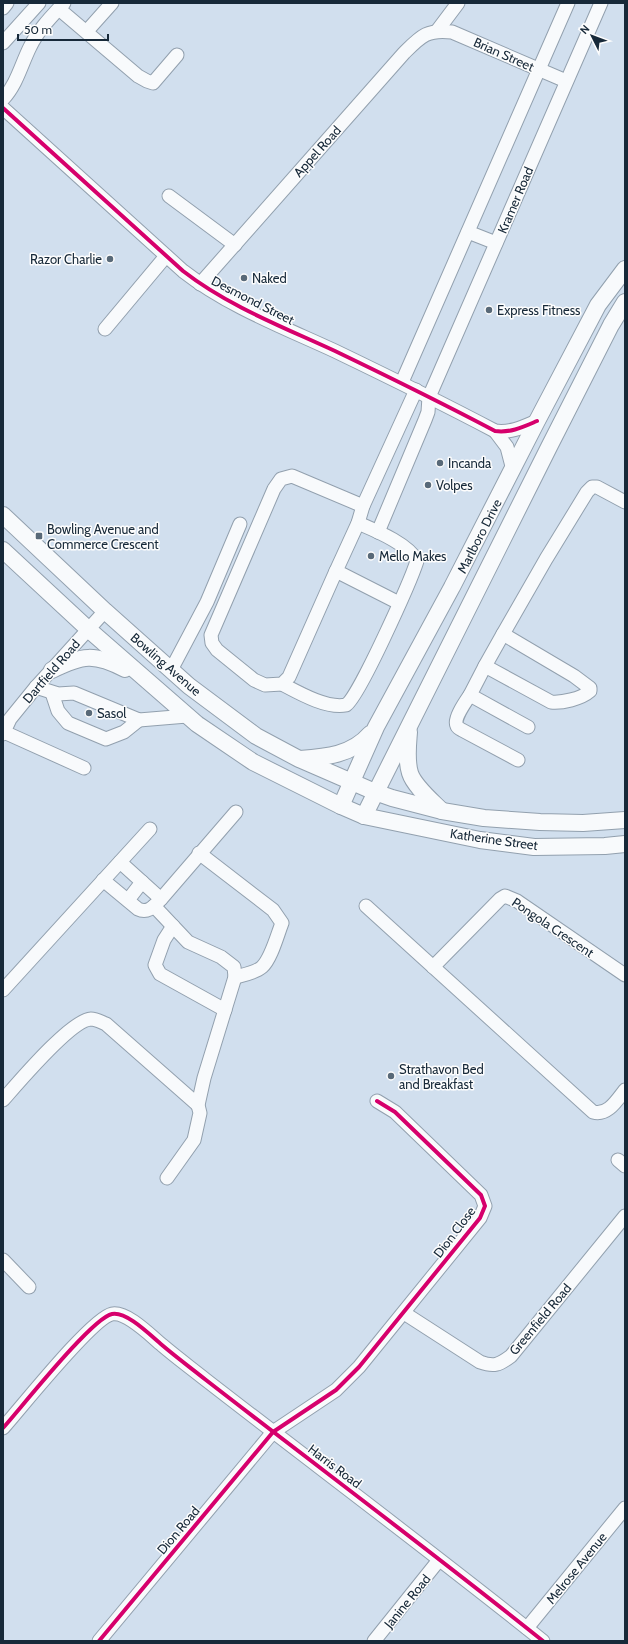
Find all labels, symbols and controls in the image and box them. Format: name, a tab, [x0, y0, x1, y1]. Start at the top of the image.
scale bar	[18, 16, 108, 42]
north arrow	[572, 16, 612, 56]
text: 50 m	[24, 22, 52, 37]
text: N	[577, 22, 592, 37]
street label: Brian Street	[471, 34, 537, 75]
street label: Appel Road	[290, 122, 344, 180]
street label: Kramer Road	[494, 164, 536, 236]
place label: Razor Charlie	[30, 251, 102, 267]
marker: Razor Charlie	[105, 254, 115, 264]
place label: Naked	[252, 270, 287, 286]
street label: Desmond Street	[209, 272, 298, 328]
marker: Naked	[239, 273, 249, 283]
place label: Express Fitness	[497, 302, 581, 318]
marker: Express Fitness	[484, 305, 494, 315]
place label: Incanda	[448, 455, 492, 471]
marker: Incanda	[435, 458, 445, 468]
place label: Volpes	[436, 477, 473, 493]
marker: Volpes	[423, 480, 433, 490]
street label: Marlboro Drive	[453, 496, 505, 576]
place label: Bowling Avenue and Commerce Crescent	[47, 521, 159, 552]
marker: Bowling Avenue and Commerce Crescent	[34, 531, 44, 541]
place label: Mello Makes	[379, 548, 447, 564]
marker: Mello Makes	[366, 551, 376, 561]
street label: Bowling Avenue	[128, 629, 205, 699]
street label: Dartfield Road	[19, 636, 83, 706]
place label: Sasol	[97, 705, 126, 721]
marker: Sasol	[84, 708, 94, 718]
street label: Katherine Street	[449, 825, 540, 853]
street label: Pongola Crescent	[509, 894, 598, 961]
place label: Strathavon Bed and Breakfast	[399, 1061, 484, 1092]
marker: Strathavon Bed and Breakfast	[386, 1071, 396, 1081]
street label: Dion Close	[430, 1203, 479, 1261]
street label: Greenfield Road	[506, 1280, 574, 1358]
street label: Harris Road	[305, 1441, 365, 1491]
street label: Dion Road	[153, 1503, 203, 1557]
street label: Melrose Avenue	[542, 1529, 610, 1607]
street label: Janine Road	[380, 1571, 434, 1632]

